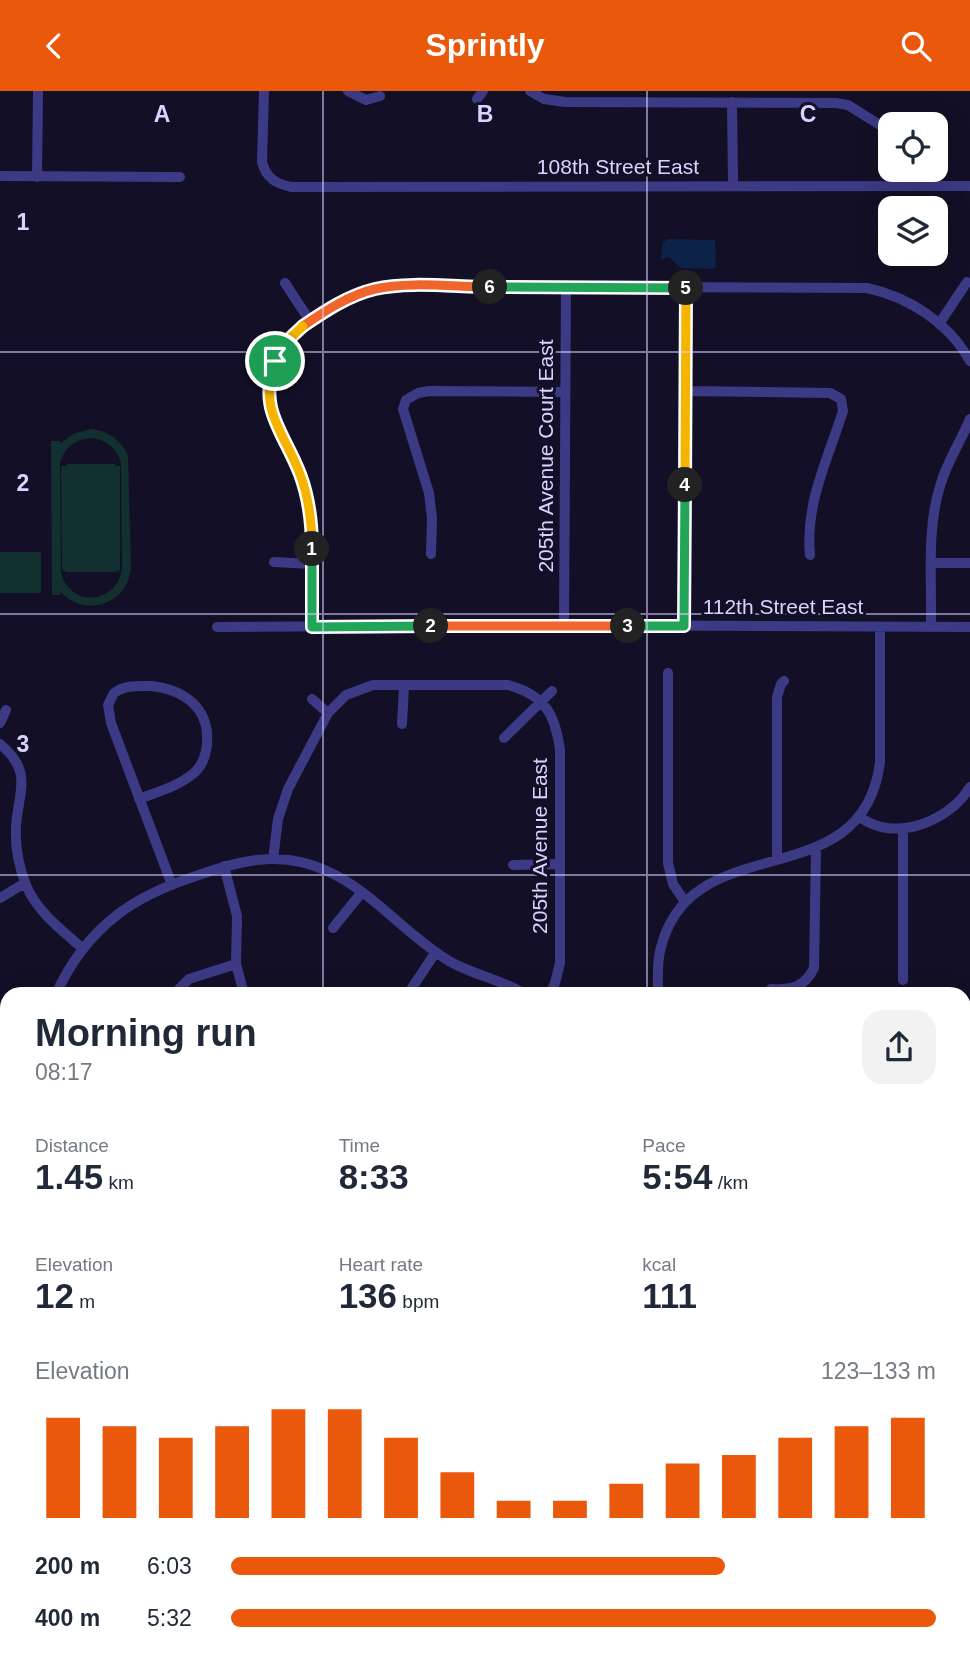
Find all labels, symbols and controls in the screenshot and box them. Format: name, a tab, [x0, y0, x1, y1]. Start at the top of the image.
icon: back	[35, 27, 73, 65]
text: Sprintly	[425, 27, 545, 63]
icon: search	[897, 27, 935, 65]
text: A	[154, 101, 170, 127]
text: B	[477, 101, 493, 127]
text: C	[800, 101, 816, 127]
map controls	[878, 112, 948, 266]
button: locate	[878, 112, 948, 182]
street label: 108th Street East	[537, 155, 699, 178]
button: layers	[878, 196, 948, 266]
text: 1	[17, 209, 30, 235]
pin: 6	[472, 269, 508, 305]
pin: 5	[668, 271, 704, 305]
text: 6	[484, 276, 495, 297]
text: 5	[680, 277, 691, 298]
pin	[245, 331, 305, 391]
street label: 205th Avenue Court East	[534, 339, 557, 573]
icon: arrive	[256, 342, 294, 380]
pin: 4	[668, 467, 702, 503]
text: 2	[17, 470, 29, 496]
text: 4	[679, 474, 690, 495]
pin: 1	[294, 531, 330, 567]
text: 1	[306, 538, 317, 559]
street label: 112th Street East	[703, 595, 864, 618]
pin: 2	[414, 609, 448, 643]
pin: 3	[610, 609, 646, 643]
text: 2	[425, 615, 436, 636]
text: 3	[622, 615, 633, 636]
text: 3	[17, 731, 29, 757]
street label: 205th Avenue East	[528, 758, 551, 934]
button: share	[862, 1010, 936, 1084]
text: Morning run	[35, 1012, 257, 1054]
text: 08:17	[35, 1059, 93, 1085]
text: Distance	[35, 1135, 109, 1156]
text: Time	[339, 1135, 380, 1156]
text: Pace	[642, 1135, 686, 1156]
text: 1.45	[35, 1157, 103, 1196]
text: 8:33	[339, 1157, 409, 1196]
text: 5:54	[642, 1157, 712, 1196]
text: km	[103, 1172, 134, 1193]
text: /km	[712, 1172, 748, 1193]
text: Elevation	[35, 1254, 113, 1275]
text: Heart rate	[339, 1254, 423, 1275]
text: kcal	[642, 1254, 676, 1275]
text: 12	[35, 1276, 74, 1315]
text: 136	[339, 1276, 397, 1315]
text: 111	[642, 1276, 697, 1315]
text: m	[74, 1291, 95, 1312]
text: bpm	[397, 1291, 439, 1312]
text: Elevation	[35, 1358, 130, 1384]
text: 123–133 m	[821, 1358, 936, 1384]
text: 200 m	[35, 1553, 100, 1579]
text: 6:03	[147, 1553, 192, 1579]
text: 400 m	[35, 1605, 100, 1631]
text: 5:32	[147, 1605, 192, 1631]

